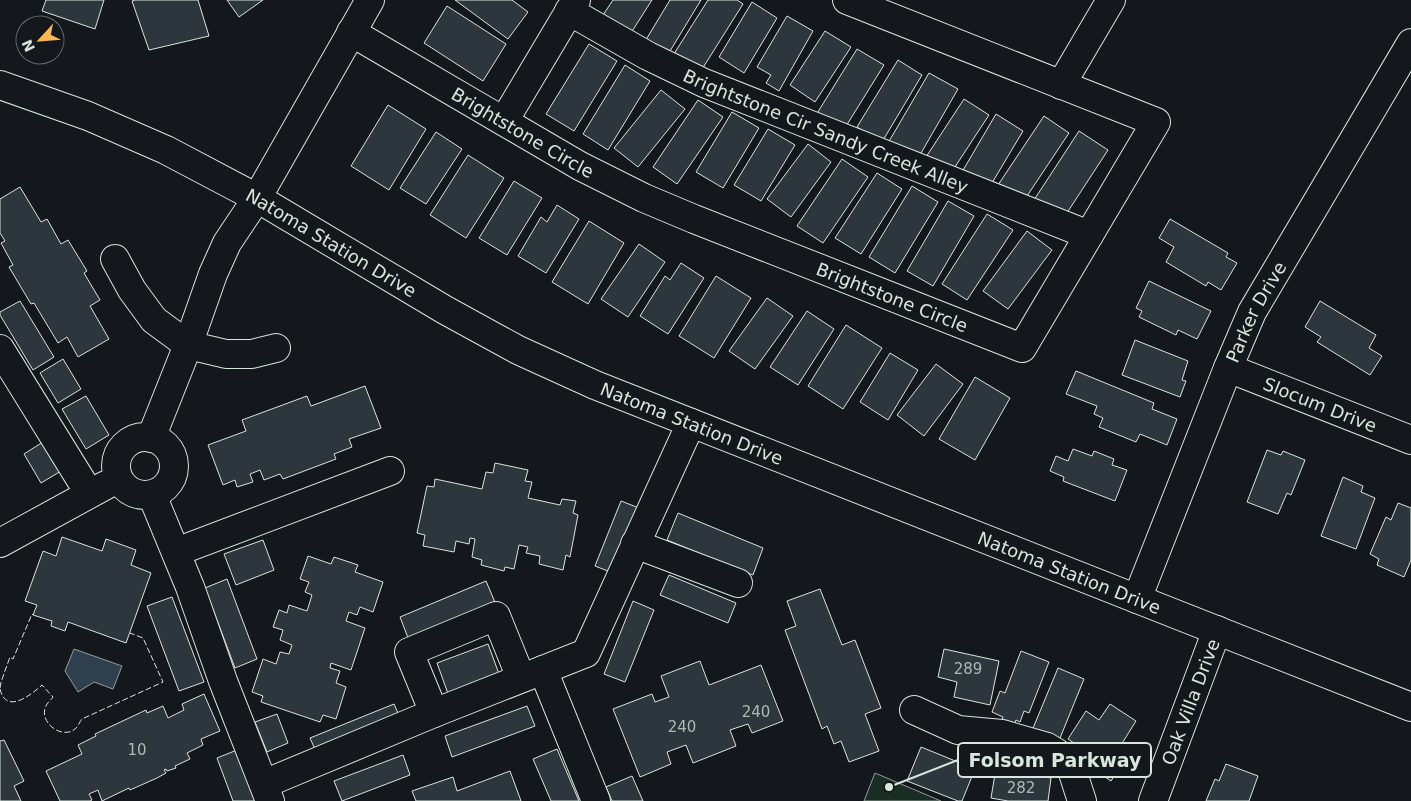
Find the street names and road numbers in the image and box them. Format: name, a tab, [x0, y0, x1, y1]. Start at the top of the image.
street label: Brightstone Cir Sandy Creek Alley	[680, 64, 972, 197]
street label: Brightstone Circle	[448, 83, 597, 182]
street label: Natoma Station Drive	[243, 184, 421, 301]
street label: Brightstone Circle	[813, 258, 971, 336]
street label: Parker Drive	[1221, 258, 1290, 365]
street label: Slocum Drive	[1260, 372, 1380, 436]
street label: Natoma Station Drive	[597, 378, 786, 469]
street label: Natoma Station Drive	[975, 527, 1164, 618]
street label: Oak Villa Drive	[1157, 636, 1223, 768]

